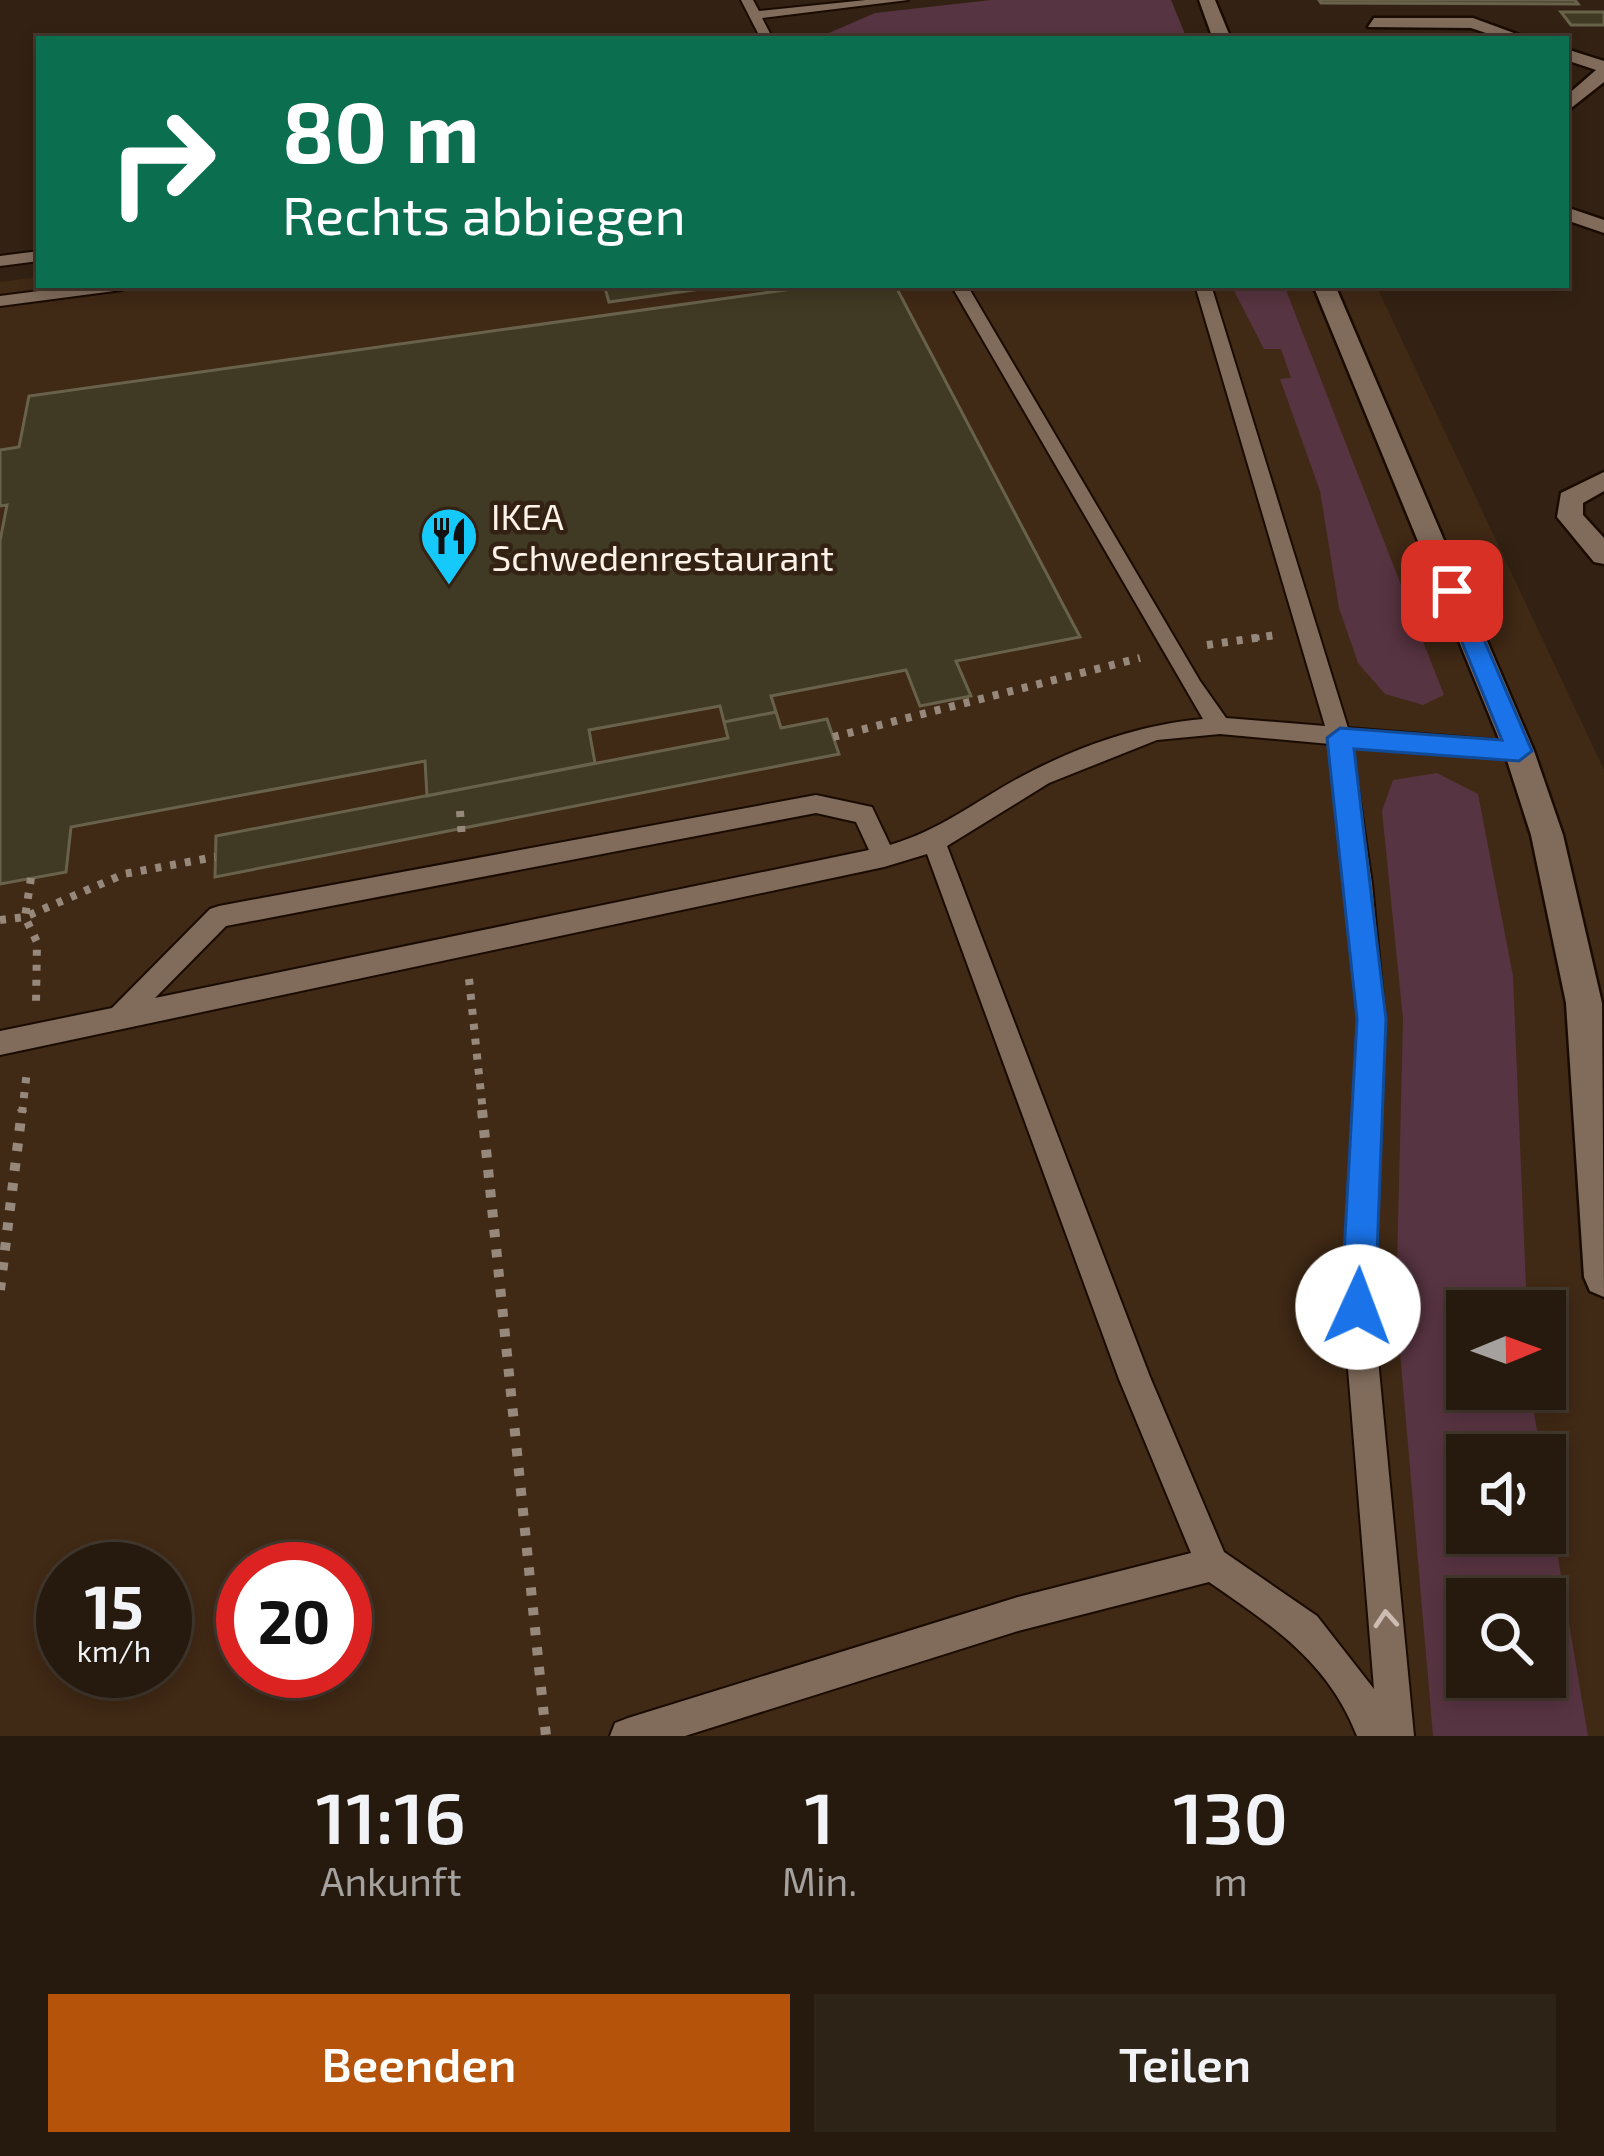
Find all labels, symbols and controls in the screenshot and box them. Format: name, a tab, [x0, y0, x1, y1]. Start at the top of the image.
text: 80 m	[282, 79, 479, 180]
icon: right	[84, 84, 240, 240]
text: Rechts abbiegen	[282, 181, 686, 246]
place label: IKEA Schwedenrestaurant	[491, 494, 834, 578]
restaurant icon: IKEA Schwedenrestaurant	[418, 505, 480, 587]
pin	[1401, 540, 1503, 642]
icon: arrive	[1419, 558, 1485, 624]
position arrow	[1295, 1244, 1421, 1370]
north arrow	[1446, 1290, 1566, 1410]
map controls	[1446, 1290, 1566, 1698]
button: sound	[1446, 1434, 1566, 1554]
speed limit sign: 20	[216, 1542, 372, 1698]
text: 15	[84, 1569, 144, 1641]
button: search	[1446, 1578, 1566, 1698]
one-way arrow	[1374, 1609, 1400, 1628]
text: km/h	[77, 1632, 151, 1668]
text: 11:16	[316, 1772, 466, 1858]
text: 1	[804, 1772, 835, 1858]
text: 130	[1173, 1772, 1288, 1858]
text: Ankunft	[320, 1857, 462, 1904]
text: Min.	[782, 1857, 857, 1904]
text: m	[1214, 1857, 1248, 1904]
button: Beenden	[48, 1994, 790, 2132]
button: Teilen	[814, 1994, 1556, 2132]

